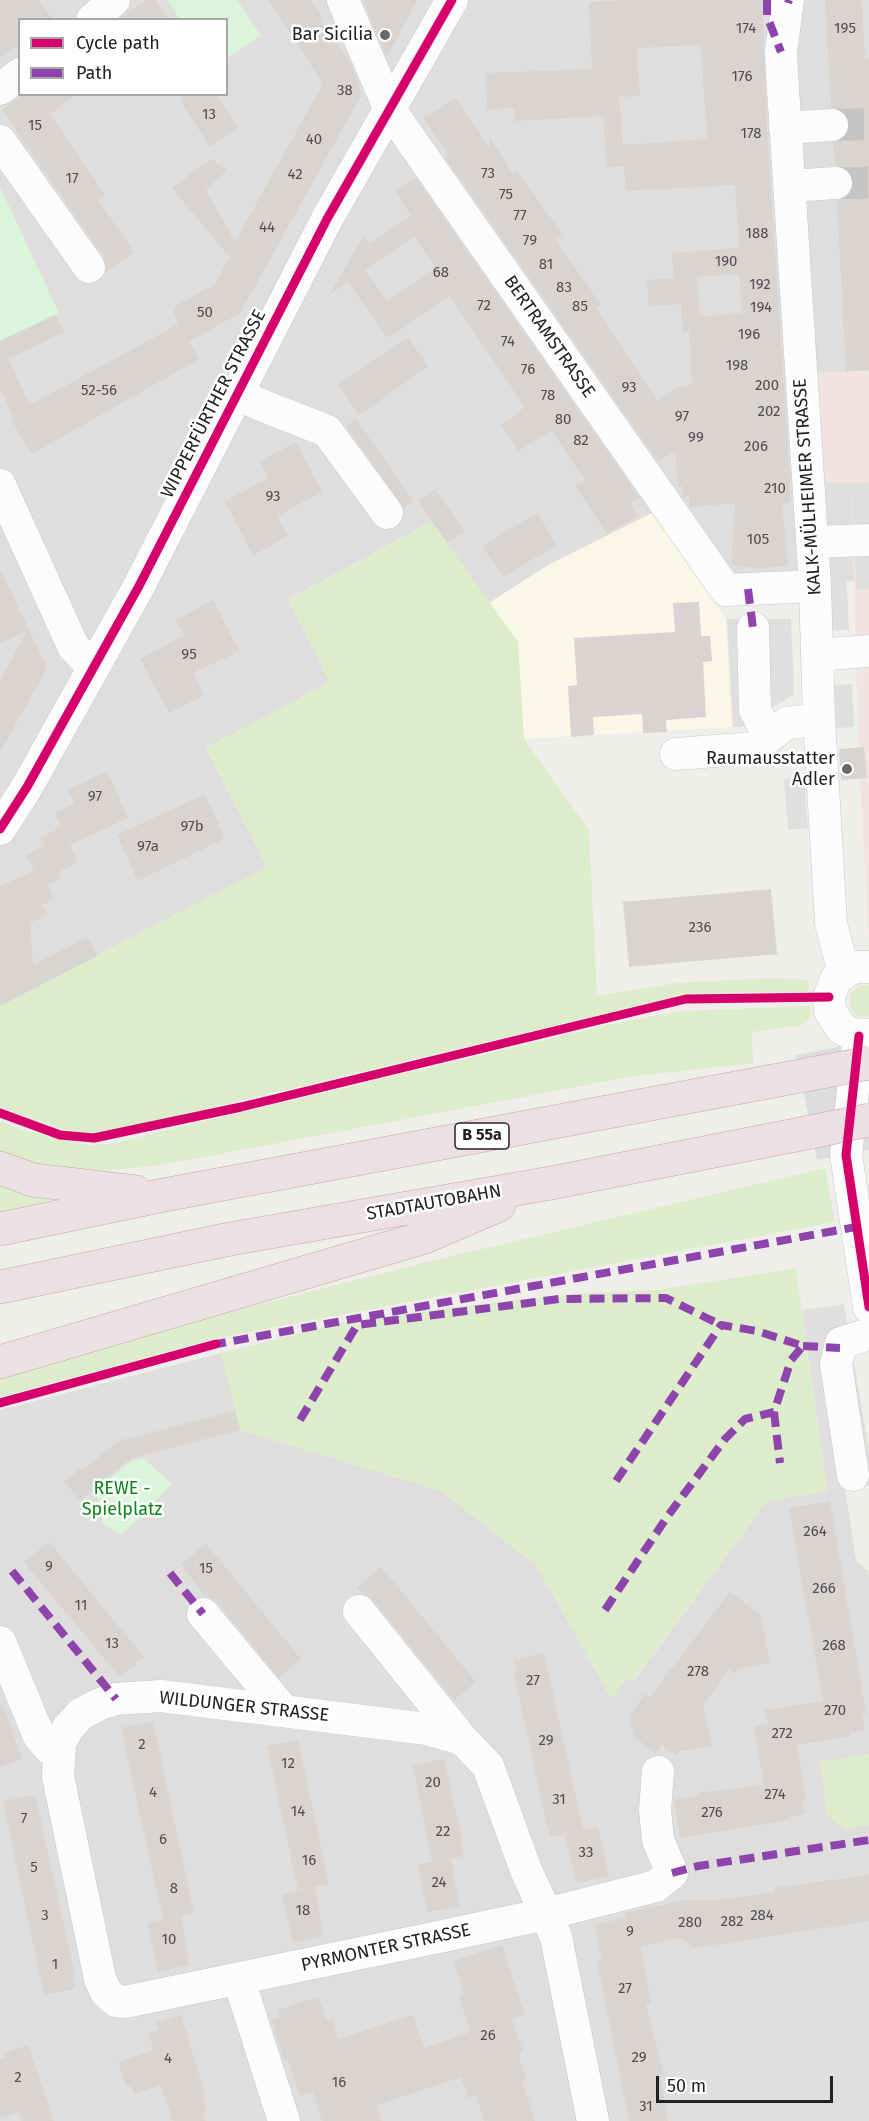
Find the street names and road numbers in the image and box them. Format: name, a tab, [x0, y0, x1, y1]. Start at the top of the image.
street label: BERTRAMSTRASSE	[499, 272, 599, 402]
street label: WIPPERFÜRTHER STRASSE	[157, 306, 271, 502]
street label: KALK-MÜLHEIMER STRASSE	[790, 378, 826, 596]
road number: B 55a	[455, 1123, 509, 1149]
street label: STADTAUTOBAHN	[365, 1181, 503, 1225]
street label: WILDUNGER STRASSE	[158, 1687, 330, 1727]
street label: PYRMONTER STRASSE	[299, 1919, 473, 1977]

